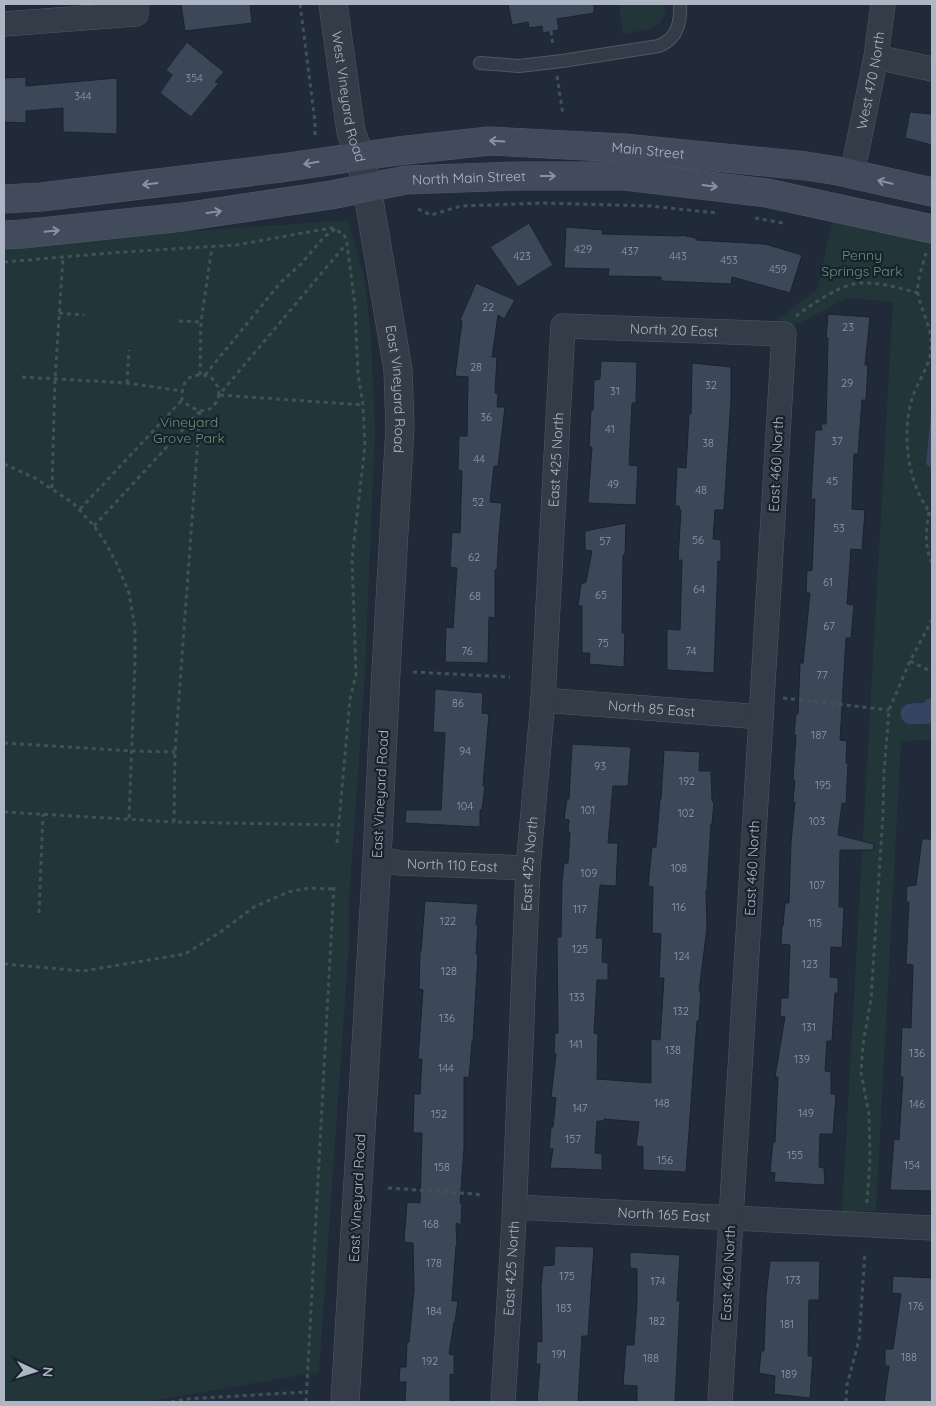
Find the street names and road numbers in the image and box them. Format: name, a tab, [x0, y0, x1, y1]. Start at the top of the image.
street label: West Vineyard Road	[328, 30, 370, 164]
street label: West 470 North	[852, 30, 888, 131]
street label: Main Street	[611, 138, 686, 163]
street label: North Main Street	[412, 167, 526, 189]
street label: North 20 East	[630, 319, 719, 341]
street label: East Vineyard Road	[381, 324, 409, 453]
street label: East 425 North	[544, 412, 567, 508]
street label: East 460 North	[765, 416, 787, 512]
street label: North 85 East	[607, 696, 696, 721]
street label: East Vineyard Road	[368, 729, 392, 859]
street label: East 425 North	[517, 816, 542, 911]
street label: East 460 North	[741, 820, 763, 916]
street label: North 110 East	[407, 854, 498, 876]
street label: East Vineyard Road	[345, 1133, 369, 1263]
street label: North 165 East	[617, 1203, 711, 1226]
street label: East 425 North	[499, 1220, 523, 1316]
street label: East 460 North	[717, 1225, 739, 1321]

